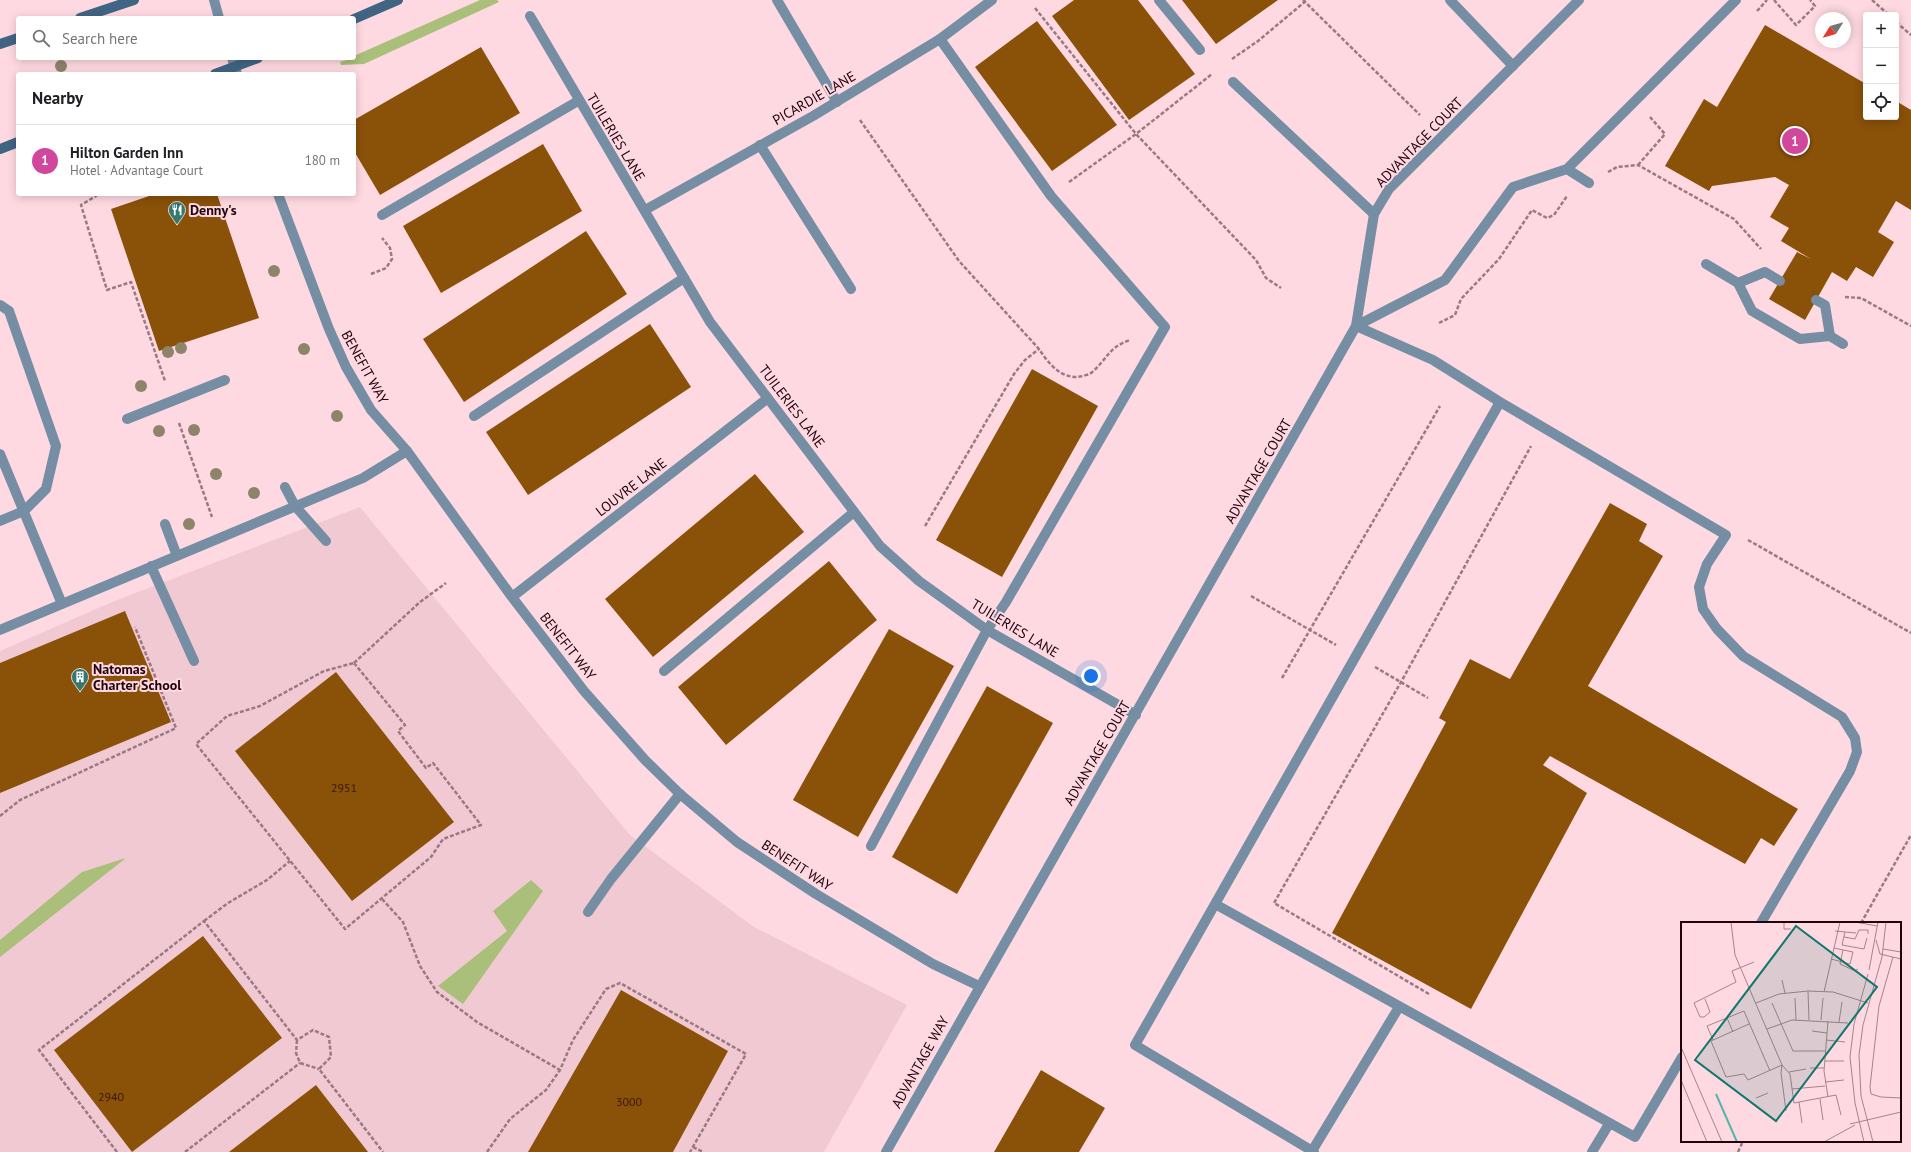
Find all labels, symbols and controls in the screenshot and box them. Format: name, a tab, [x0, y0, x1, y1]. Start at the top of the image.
north arrow	[1815, 12, 1851, 48]
map controls	[1863, 12, 1899, 120]
button: +	[1863, 12, 1899, 48]
search box	[16, 16, 356, 60]
icon: search	[30, 27, 52, 49]
text: Search here	[62, 29, 138, 48]
button: −	[1863, 48, 1899, 84]
street label: PICARDIE LANE	[769, 67, 859, 129]
button: locate	[1863, 84, 1899, 120]
text: Nearby	[32, 87, 83, 109]
street label: TUILERIES LANE	[583, 90, 649, 184]
street label: ADVANTAGE COURT	[1372, 93, 1467, 191]
pin: 1	[1782, 126, 1808, 156]
text: Hilton Garden Inn	[70, 143, 183, 162]
text: 1	[41, 152, 49, 169]
text: 180 m	[305, 152, 340, 169]
text: Hotel · Advantage Court	[70, 162, 203, 179]
restaurant icon: Denny's	[167, 200, 187, 225]
place label: Denny's	[190, 201, 237, 219]
street label: BENEFIT WAY	[338, 327, 393, 407]
street label: TUILERIES LANE	[755, 361, 829, 451]
street label: ADVANTAGE COURT	[1221, 415, 1295, 527]
street label: LOUVRE LANE	[592, 454, 670, 520]
street label: TUILERIES LANE	[968, 595, 1062, 661]
street label: BENEFIT WAY	[536, 609, 600, 684]
place label: Natomas Charter School	[93, 660, 182, 694]
your location	[1081, 666, 1101, 686]
building icon: Natomas Charter School	[70, 667, 90, 692]
street label: ADVANTAGE COURT	[1060, 697, 1134, 809]
house number: 2951	[331, 780, 357, 795]
street label: BENEFIT WAY	[758, 835, 836, 895]
inset map	[1681, 922, 1901, 1142]
street label: ADVANTAGE WAY	[887, 1013, 953, 1111]
house number: 2940	[98, 1089, 125, 1104]
house number: 3000	[616, 1094, 643, 1109]

